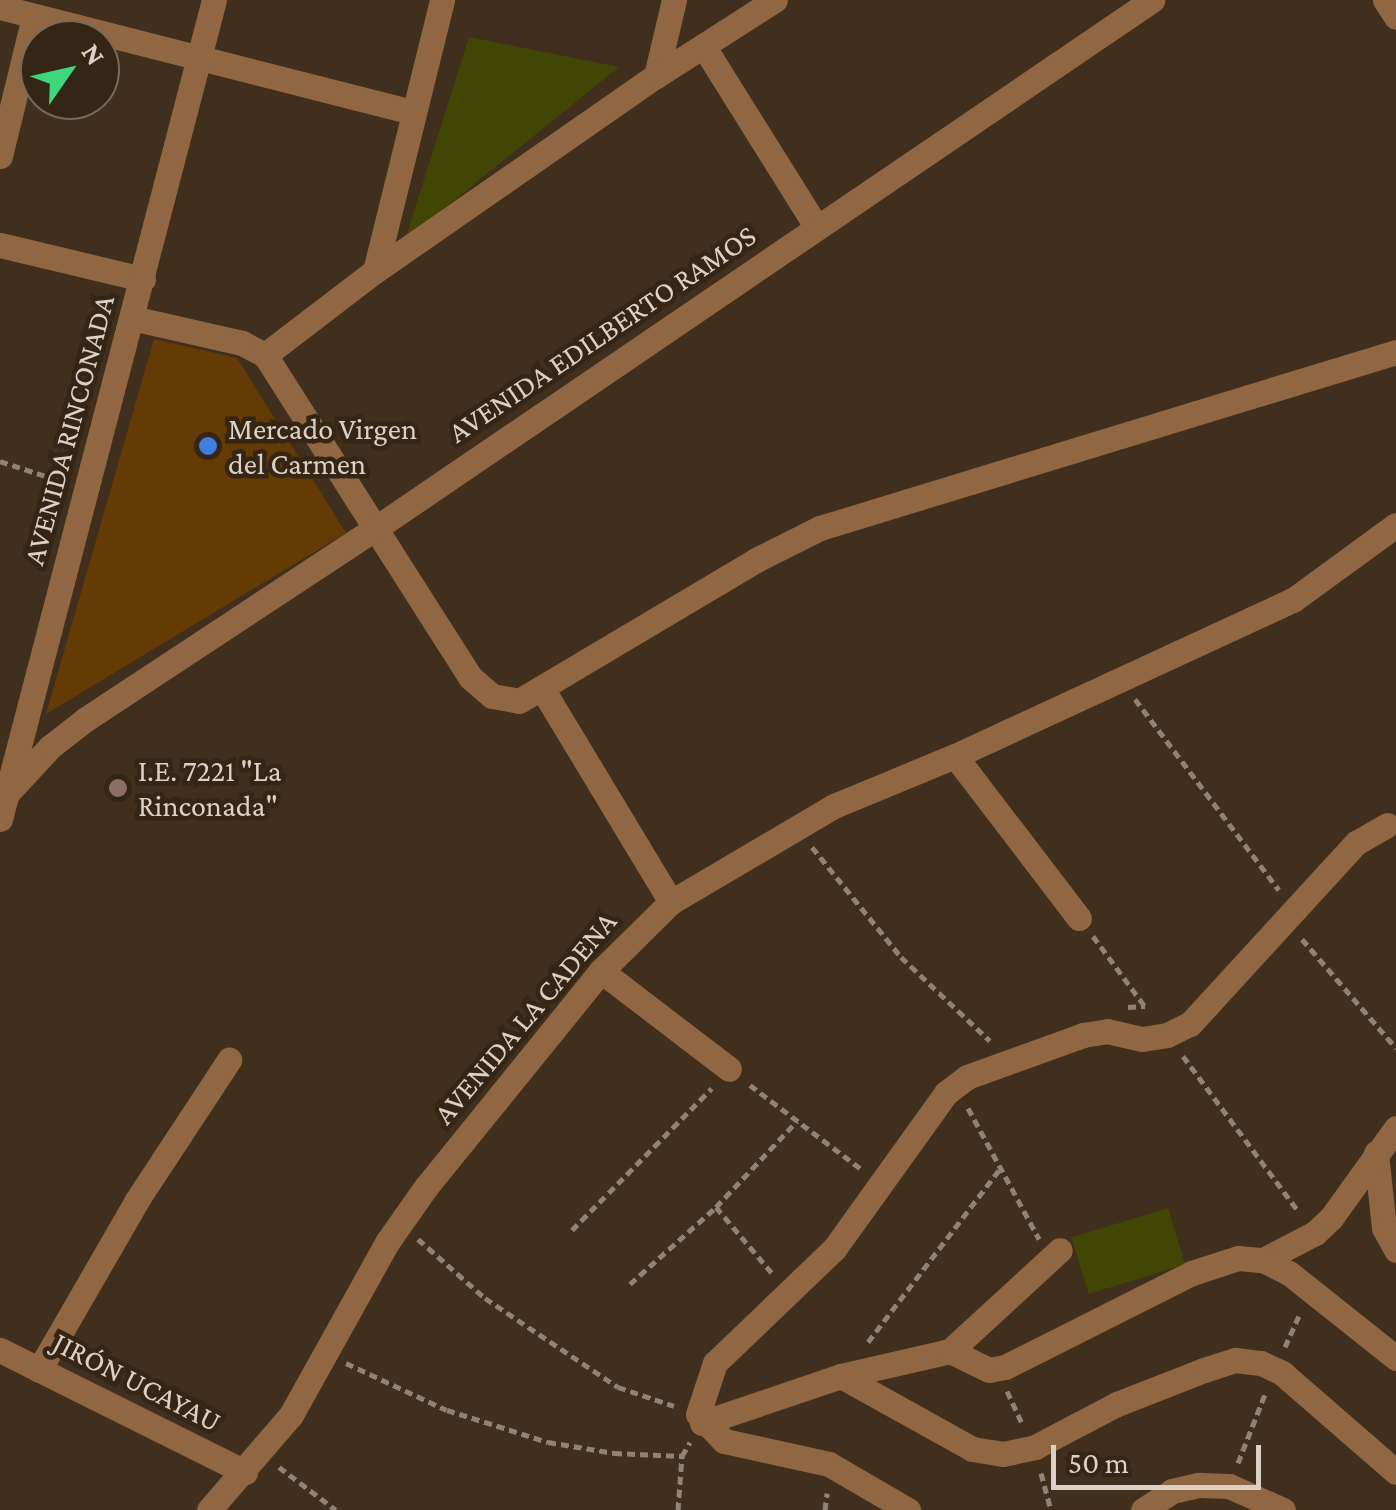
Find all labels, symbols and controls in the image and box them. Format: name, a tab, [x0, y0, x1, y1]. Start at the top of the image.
north arrow	[20, 20, 120, 120]
text: N	[75, 37, 112, 71]
street label: AVENIDA EDILBERTO RAMOS	[441, 217, 763, 451]
street label: AVENIDA RINCONADA	[16, 291, 122, 569]
place label: Mercado Virgen del Carmen	[228, 411, 417, 482]
marker: Mercado Virgen del Carmen	[197, 435, 219, 457]
place label: I.E. 7221 "La Rinconada"	[138, 753, 282, 824]
marker: I.E. 7221 "La Rinconada"	[107, 777, 129, 799]
street label: AVENIDA LA CADENA	[426, 904, 624, 1132]
street label: JIRÓN UCAYAU	[47, 1324, 227, 1440]
scale bar	[1056, 1425, 1266, 1487]
text: 50 m	[1068, 1446, 1129, 1479]

